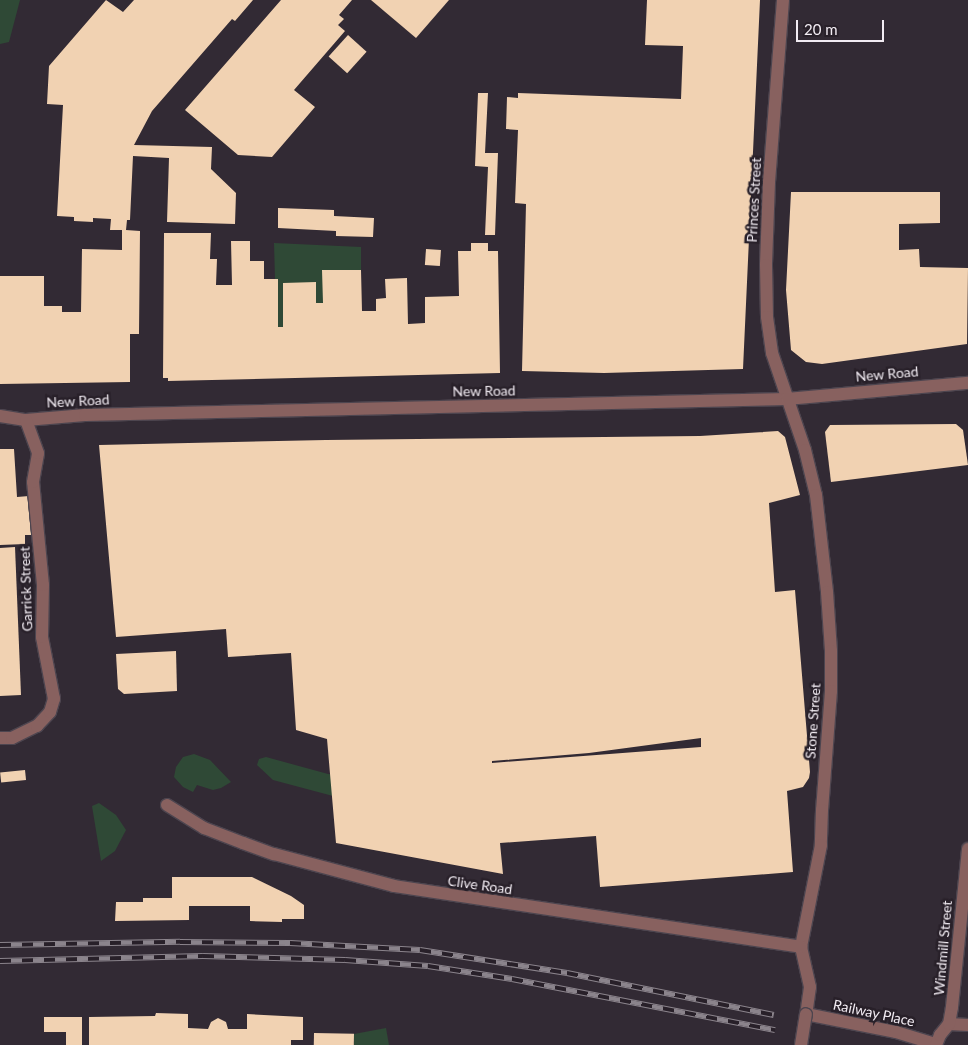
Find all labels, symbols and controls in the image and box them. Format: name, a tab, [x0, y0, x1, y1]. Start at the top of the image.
scale bar	[798, 10, 886, 42]
text: 20 m	[804, 20, 838, 38]
street label: Princes Street	[743, 157, 765, 243]
street label: New Road	[855, 363, 919, 385]
street label: New Road	[452, 382, 516, 400]
street label: New Road	[46, 391, 110, 411]
street label: Garrick Street	[16, 546, 36, 632]
street label: Stone Street	[802, 683, 824, 759]
street label: Clive Road	[447, 872, 513, 898]
street label: Windmill Street	[930, 900, 956, 996]
street label: Railway Place	[831, 996, 917, 1030]

